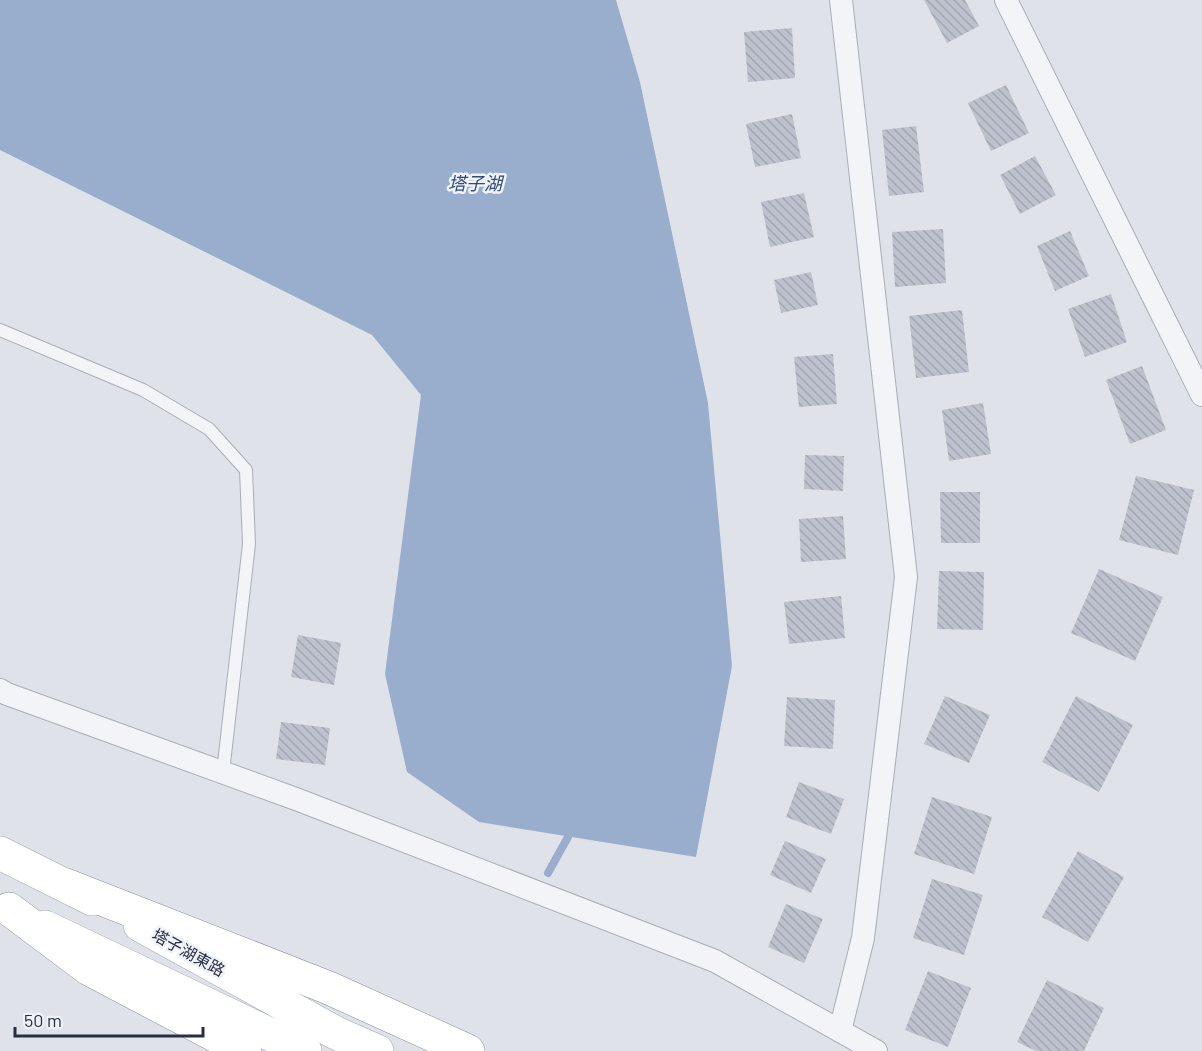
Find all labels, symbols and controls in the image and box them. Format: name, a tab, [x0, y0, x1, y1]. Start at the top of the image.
water label: 塔子湖	[448, 172, 505, 194]
street label: 塔子湖東路	[149, 924, 229, 980]
scale bar	[15, 1000, 202, 1038]
text: 50 m	[24, 1009, 62, 1031]

